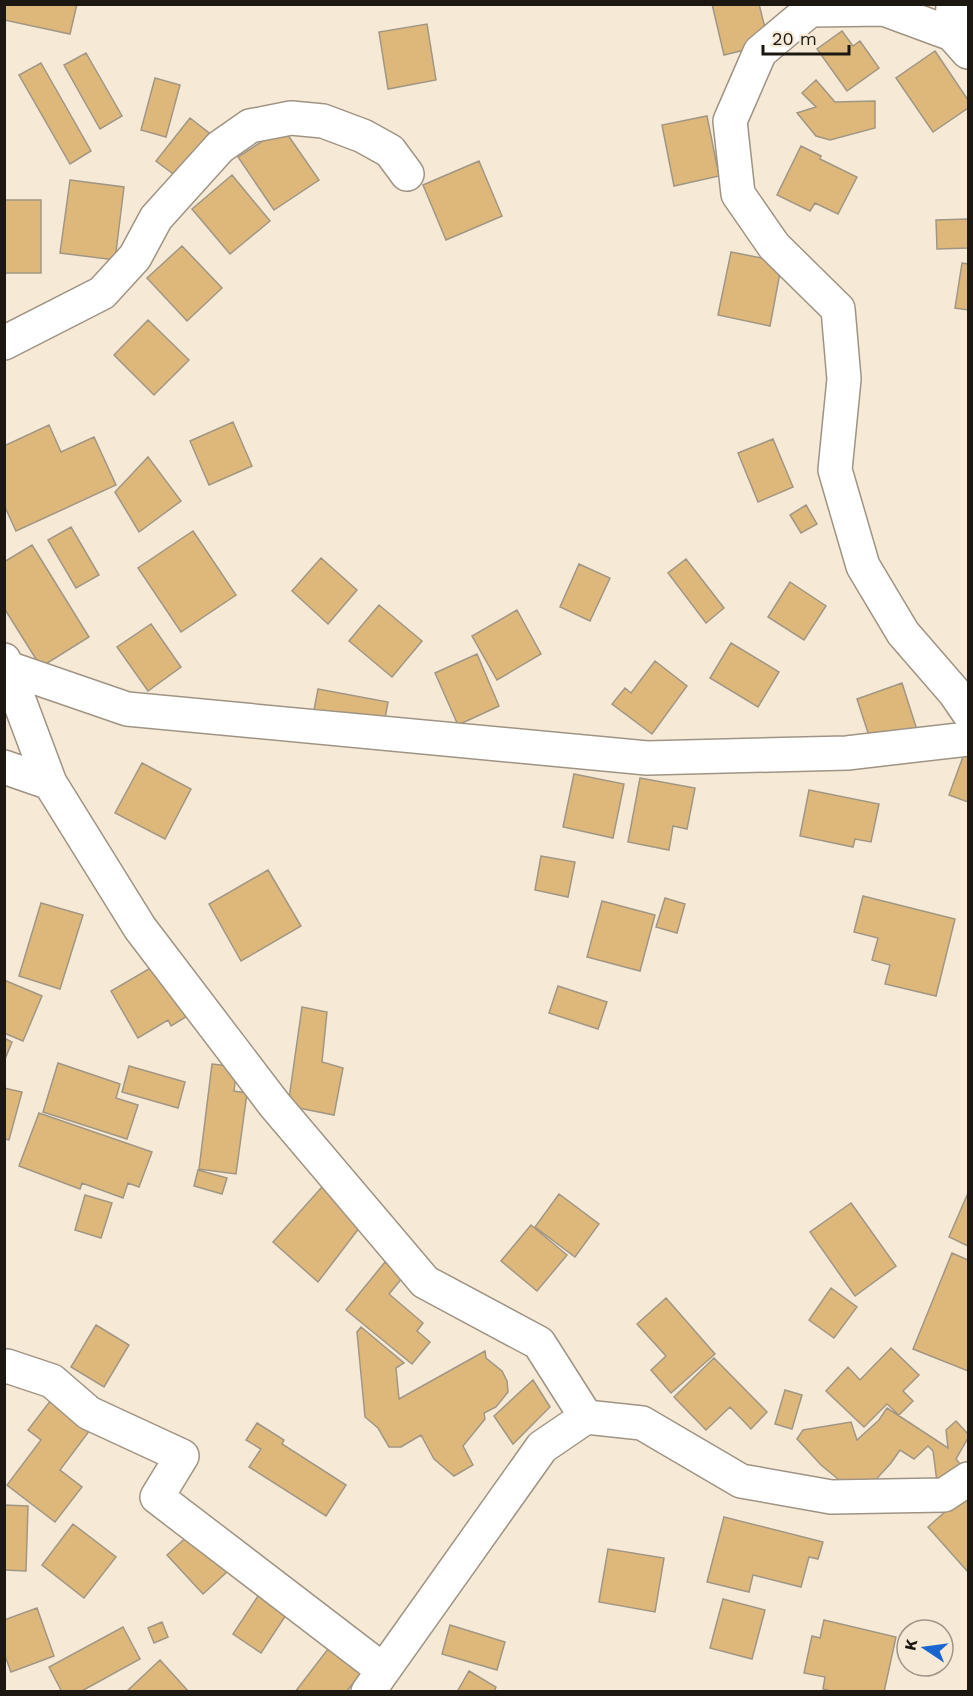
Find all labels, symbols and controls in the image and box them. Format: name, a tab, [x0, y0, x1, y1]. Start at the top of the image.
scale bar	[763, 18, 848, 56]
text: 20 m	[772, 28, 817, 49]
north arrow	[895, 1618, 955, 1678]
text: K	[900, 1637, 921, 1652]

